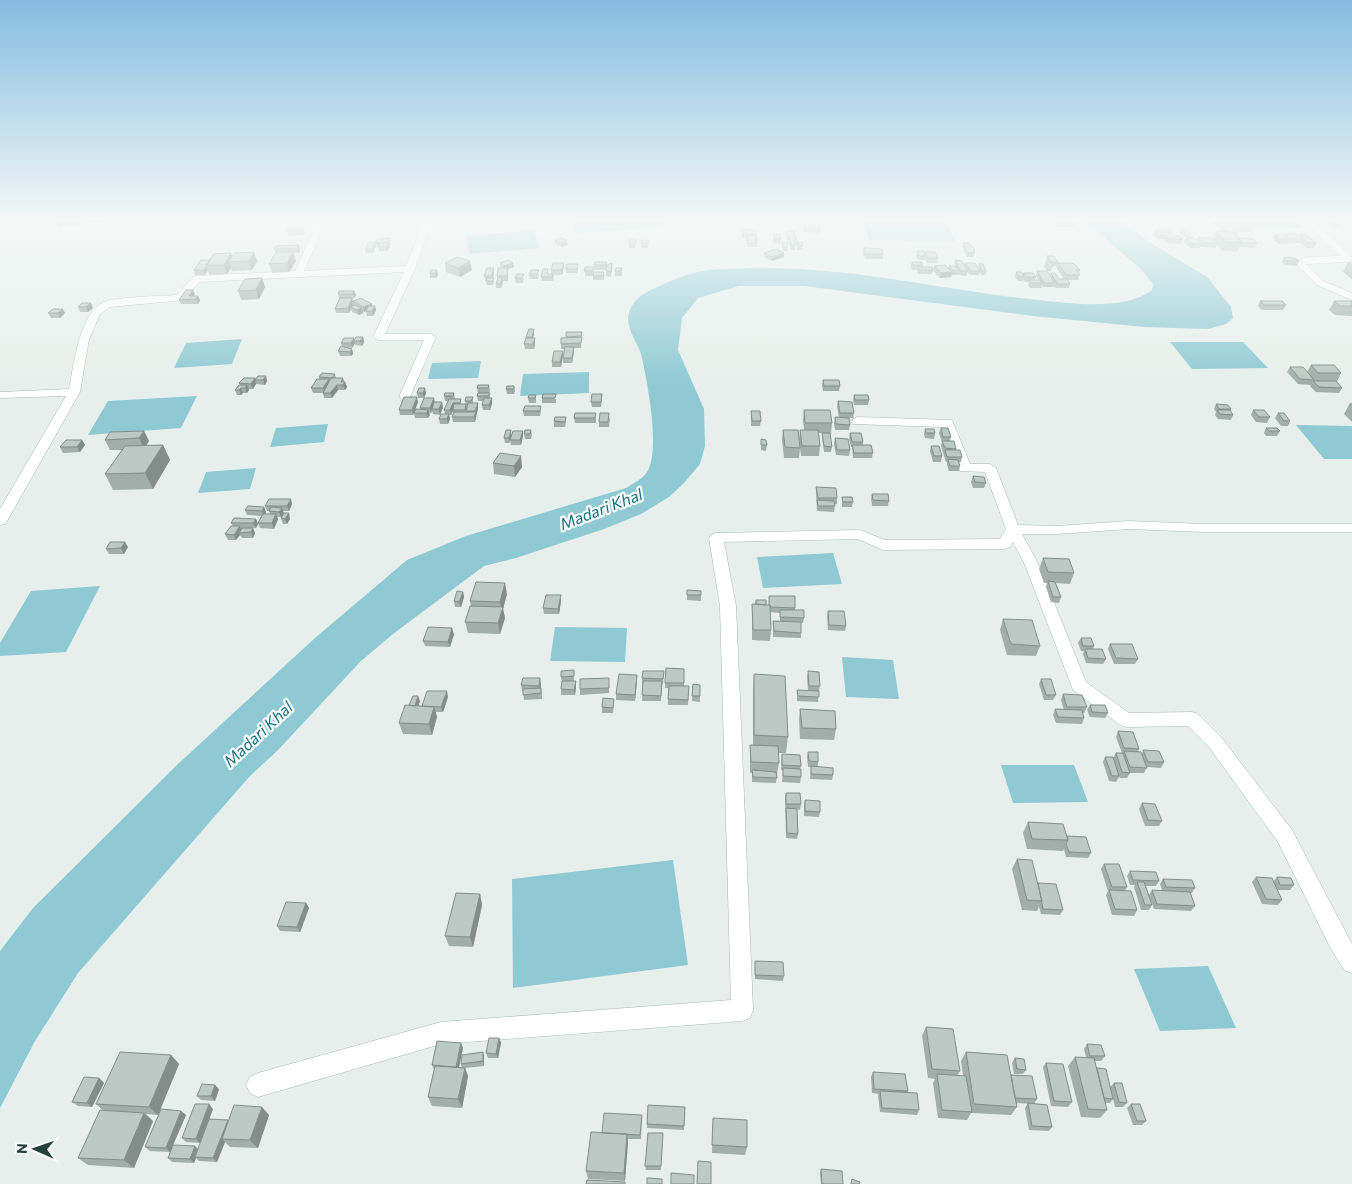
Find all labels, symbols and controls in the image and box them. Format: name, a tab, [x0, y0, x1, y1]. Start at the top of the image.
water label: Madari Khal	[557, 484, 646, 533]
water label: Madari Khal	[219, 696, 297, 770]
north arrow	[10, 1124, 60, 1174]
text: N	[13, 1143, 30, 1154]

